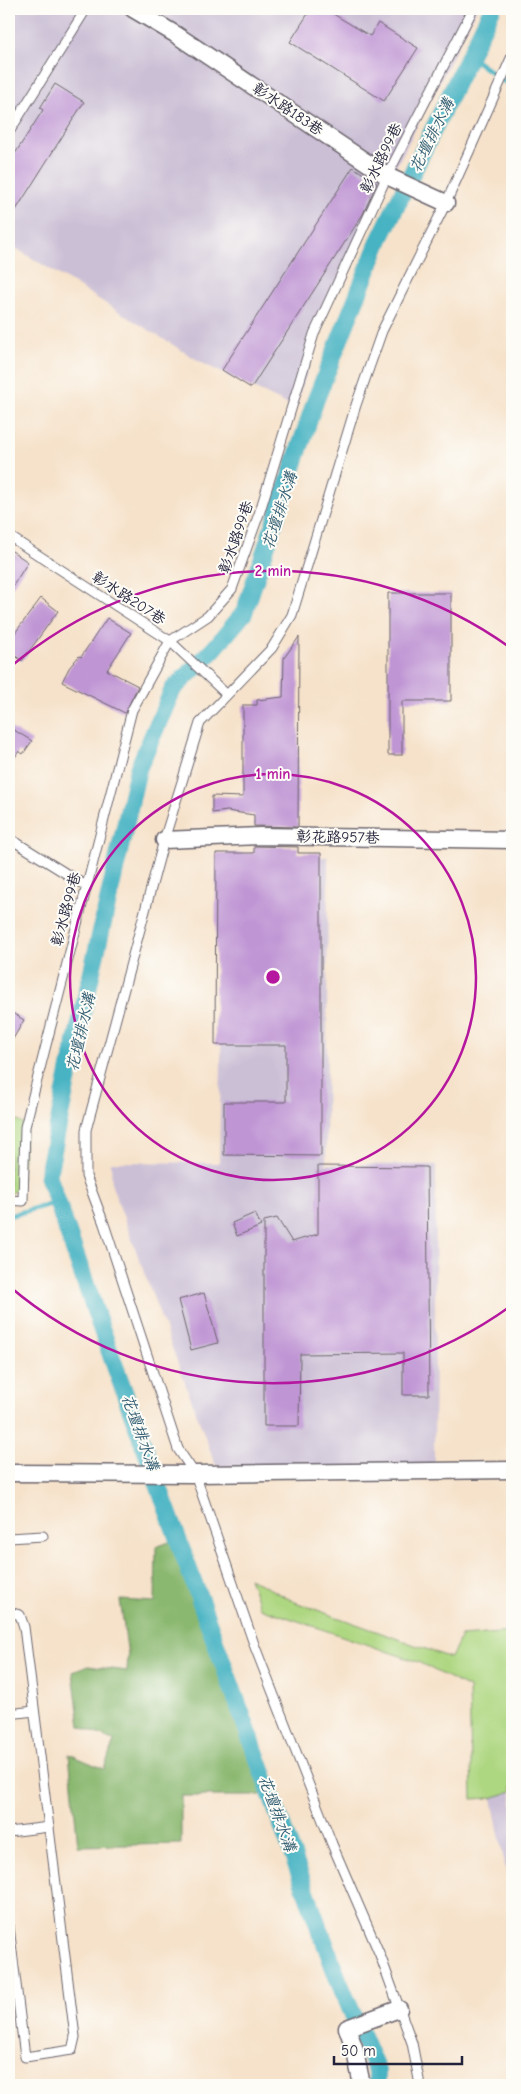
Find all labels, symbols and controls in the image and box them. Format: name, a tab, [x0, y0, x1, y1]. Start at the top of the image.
street label: 彰水路183巷	[249, 79, 327, 139]
water label: 花壇排水溝	[406, 94, 458, 175]
street label: 彰水路99巷	[356, 120, 406, 196]
water label: 花壇排水溝	[259, 468, 301, 551]
street label: 彰水路99巷	[215, 498, 257, 576]
text: 2 min	[255, 562, 291, 580]
street label: 彰水路207巷	[89, 568, 169, 628]
text: 1 min	[256, 765, 290, 783]
street label: 彰花路957巷	[296, 827, 380, 847]
street label: 彰水路99巷	[47, 870, 85, 948]
centre of rings	[264, 968, 282, 986]
water label: 花壇排水溝	[63, 989, 99, 1073]
water label: 花壇排水溝	[118, 1392, 163, 1475]
water label: 花壇排水溝	[255, 1773, 300, 1856]
scale bar	[334, 2034, 461, 2066]
text: 50 m	[341, 2042, 376, 2060]

